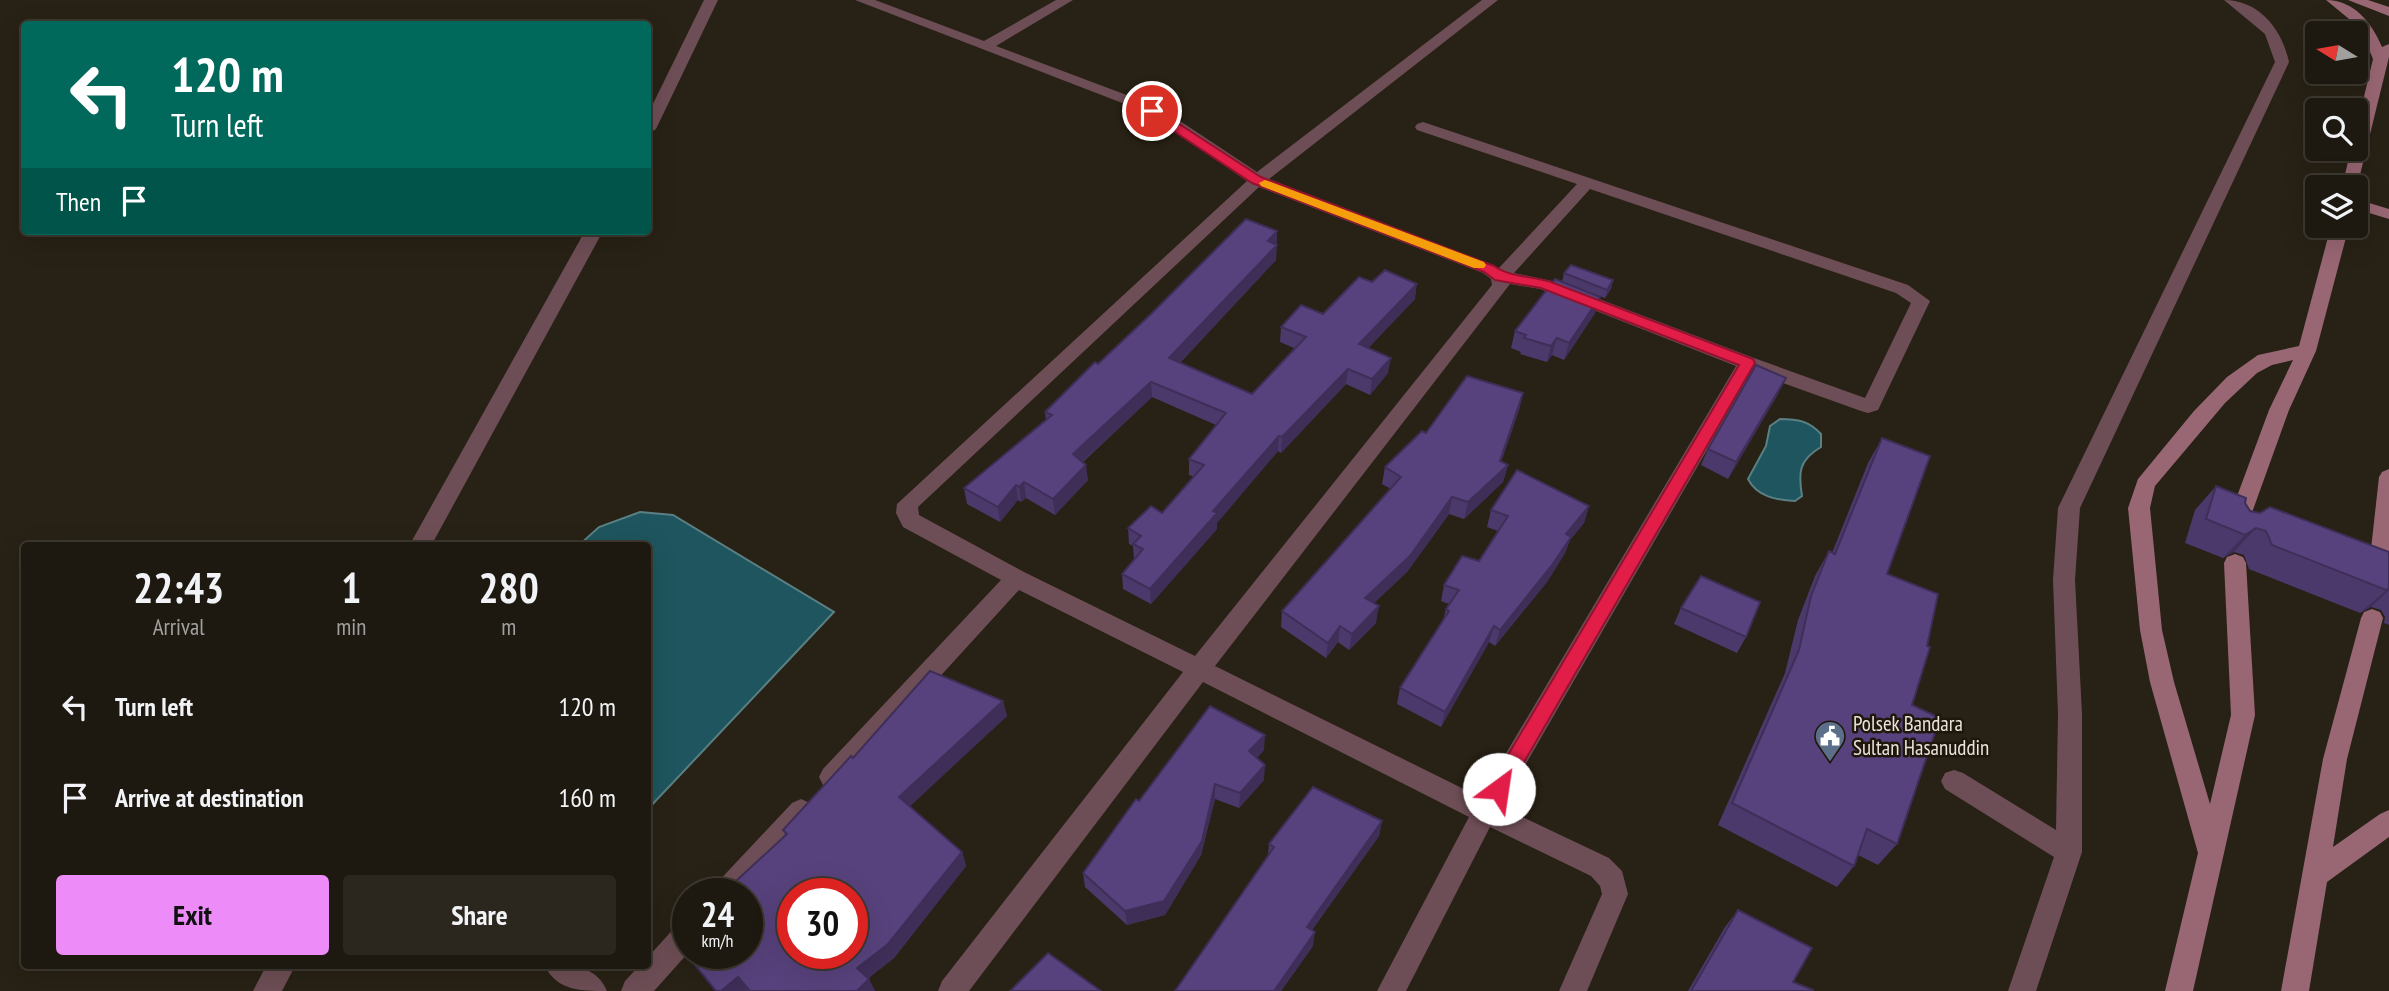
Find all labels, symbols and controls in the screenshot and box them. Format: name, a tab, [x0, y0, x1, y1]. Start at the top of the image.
north arrow	[2305, 21, 2368, 84]
map controls	[2305, 21, 2368, 238]
text: 120 m	[171, 42, 284, 106]
icon: left	[56, 49, 147, 140]
pin	[1122, 81, 1182, 141]
icon: arrive	[1133, 92, 1171, 130]
button: search	[2305, 98, 2368, 161]
text: Turn left	[171, 104, 263, 146]
button: layers	[2305, 175, 2368, 238]
icon: arrive	[115, 182, 153, 220]
text: Then	[56, 185, 101, 218]
text: 22:43	[133, 560, 224, 615]
text: 1	[341, 560, 361, 615]
text: 280	[479, 560, 539, 615]
text: Arrival	[153, 612, 205, 641]
text: min	[336, 612, 366, 641]
text: m	[501, 612, 516, 641]
icon: left	[56, 688, 94, 726]
text: Turn left	[115, 690, 193, 723]
text: 120 m	[558, 690, 616, 723]
place label: Polsek Bandara Sultan Hasanuddin	[1853, 710, 1989, 761]
public building icon: Polsek Bandara Sultan Hasanuddin	[1813, 719, 1847, 763]
position arrow	[1462, 752, 1536, 826]
icon: arrive	[56, 779, 94, 817]
text: Arrive at destination	[115, 781, 304, 814]
text: 160 m	[558, 781, 616, 814]
button: Exit	[56, 875, 329, 955]
button: Share	[343, 875, 616, 955]
speed limit sign: 30	[777, 878, 868, 969]
text: 24	[701, 891, 734, 937]
text: km/h	[702, 929, 733, 952]

